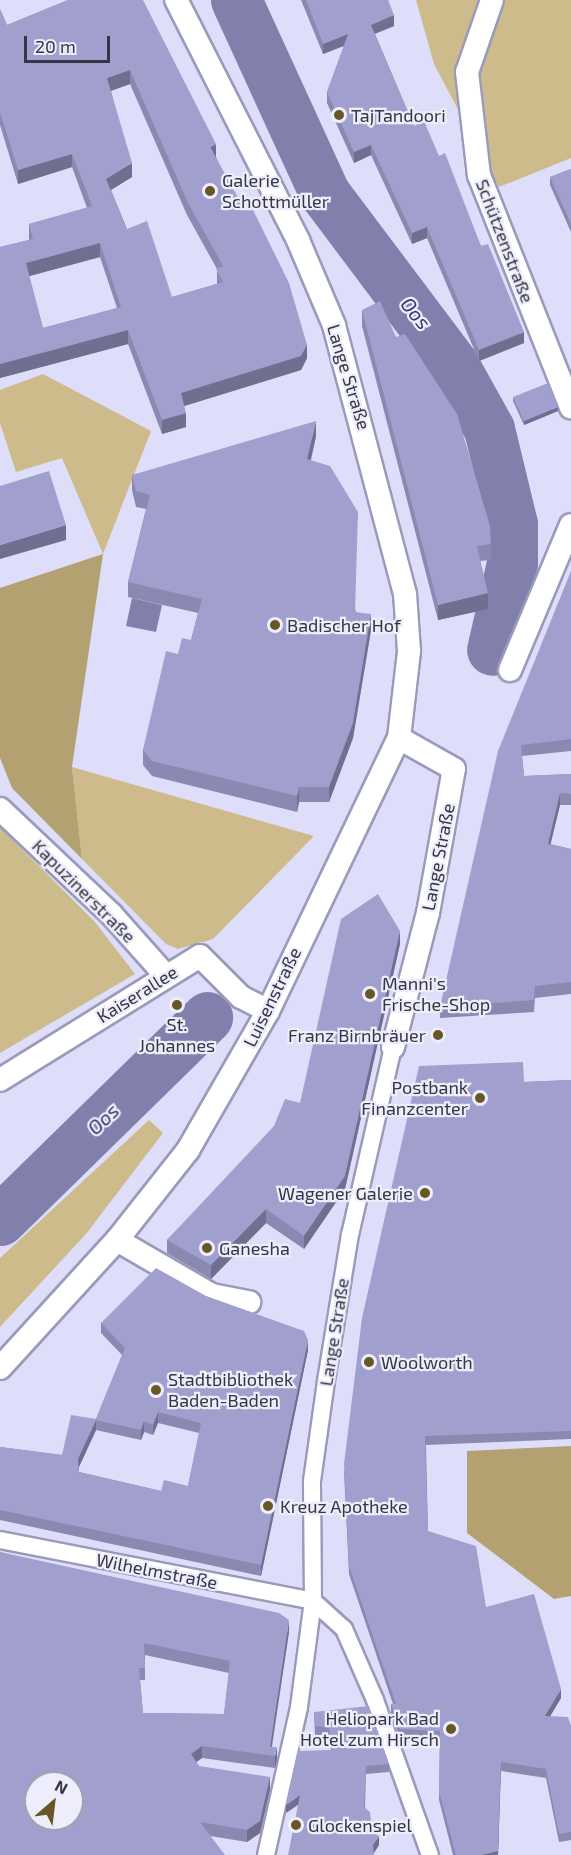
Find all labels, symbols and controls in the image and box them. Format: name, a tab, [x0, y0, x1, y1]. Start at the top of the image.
scale bar	[27, 24, 112, 62]
text: 20 m	[35, 35, 76, 57]
place label: TajTandoori	[351, 104, 446, 126]
marker: TajTandoori	[332, 108, 346, 122]
place label: Galerie Schottmüller	[222, 170, 329, 213]
street label: Schützenstraße	[472, 176, 538, 306]
marker: Galerie Schottmüller	[203, 184, 217, 198]
water label: Oos	[396, 292, 436, 334]
street label: Lange Straße	[323, 322, 375, 432]
place label: Badischer Hof	[287, 614, 401, 636]
marker: Badischer Hof	[268, 618, 282, 632]
street label: Lange Straße	[417, 801, 459, 913]
street label: Kapuzinerstraße	[28, 835, 140, 947]
street label: Luisenstraße	[239, 944, 305, 1050]
street label: Kaiserallee	[93, 961, 181, 1027]
place label: Manni's Frische-Shop	[382, 973, 490, 1016]
marker: Manni's Frische-Shop	[363, 987, 377, 1001]
marker: St. Johannes	[170, 998, 184, 1012]
place label: St. Johannes	[139, 1014, 215, 1056]
place label: Franz Birnbräuer	[288, 1024, 426, 1046]
marker: Franz Birnbräuer	[431, 1028, 445, 1042]
place label: Postbank Finanzcenter	[361, 1077, 468, 1120]
marker: Postbank Finanzcenter	[473, 1091, 487, 1105]
water label: Oos	[82, 1098, 124, 1140]
place label: Wagener Galerie	[278, 1182, 413, 1204]
marker: Wagener Galerie	[418, 1186, 432, 1200]
place label: Ganesha	[219, 1237, 290, 1259]
marker: Ganesha	[200, 1241, 214, 1255]
street label: Lange Straße	[315, 1276, 353, 1388]
place label: Woolworth	[381, 1351, 473, 1373]
marker: Woolworth	[362, 1355, 376, 1369]
place label: Stadtbibliothek Baden-Baden	[168, 1369, 293, 1412]
marker: Stadtbibliothek Baden-Baden	[149, 1383, 163, 1397]
place label: Kreuz Apotheke	[280, 1495, 408, 1517]
marker: Kreuz Apotheke	[261, 1499, 275, 1513]
street label: Wilhelmstraße	[95, 1549, 219, 1593]
place label: Heliopark Bad Hotel zum Hirsch	[300, 1708, 439, 1750]
marker: Heliopark Bad Hotel zum Hirsch	[444, 1722, 458, 1736]
north arrow	[24, 1771, 84, 1831]
text: N	[52, 1775, 71, 1798]
place label: Glockenspiel	[308, 1814, 412, 1836]
marker: Glockenspiel	[289, 1818, 303, 1832]

